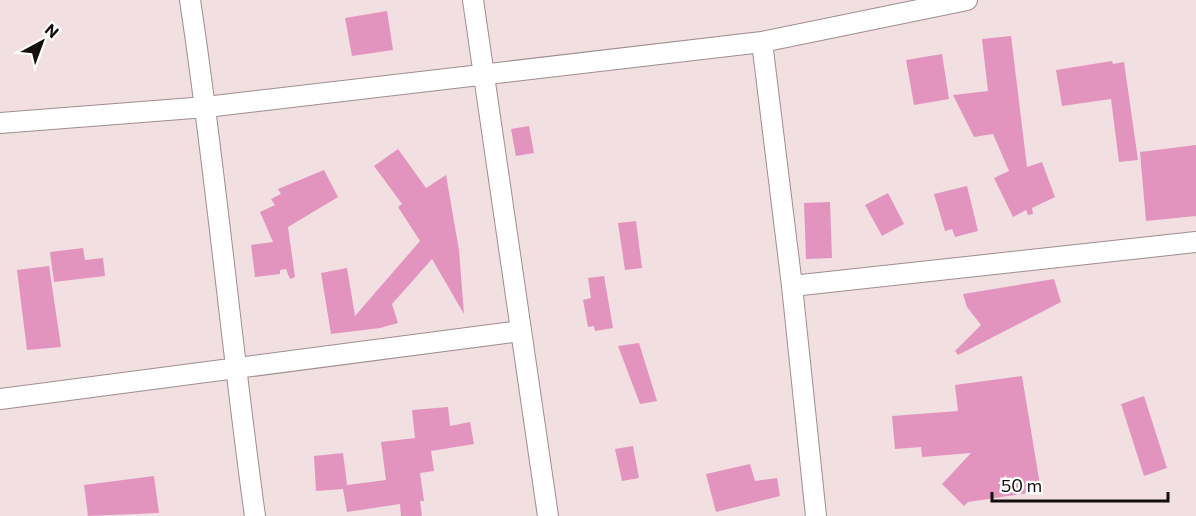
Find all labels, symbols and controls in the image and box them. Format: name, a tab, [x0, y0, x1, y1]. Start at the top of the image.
north arrow	[12, 12, 72, 72]
text: N	[41, 19, 63, 41]
scale bar	[992, 465, 1168, 503]
text: 50 m	[1001, 474, 1042, 496]

